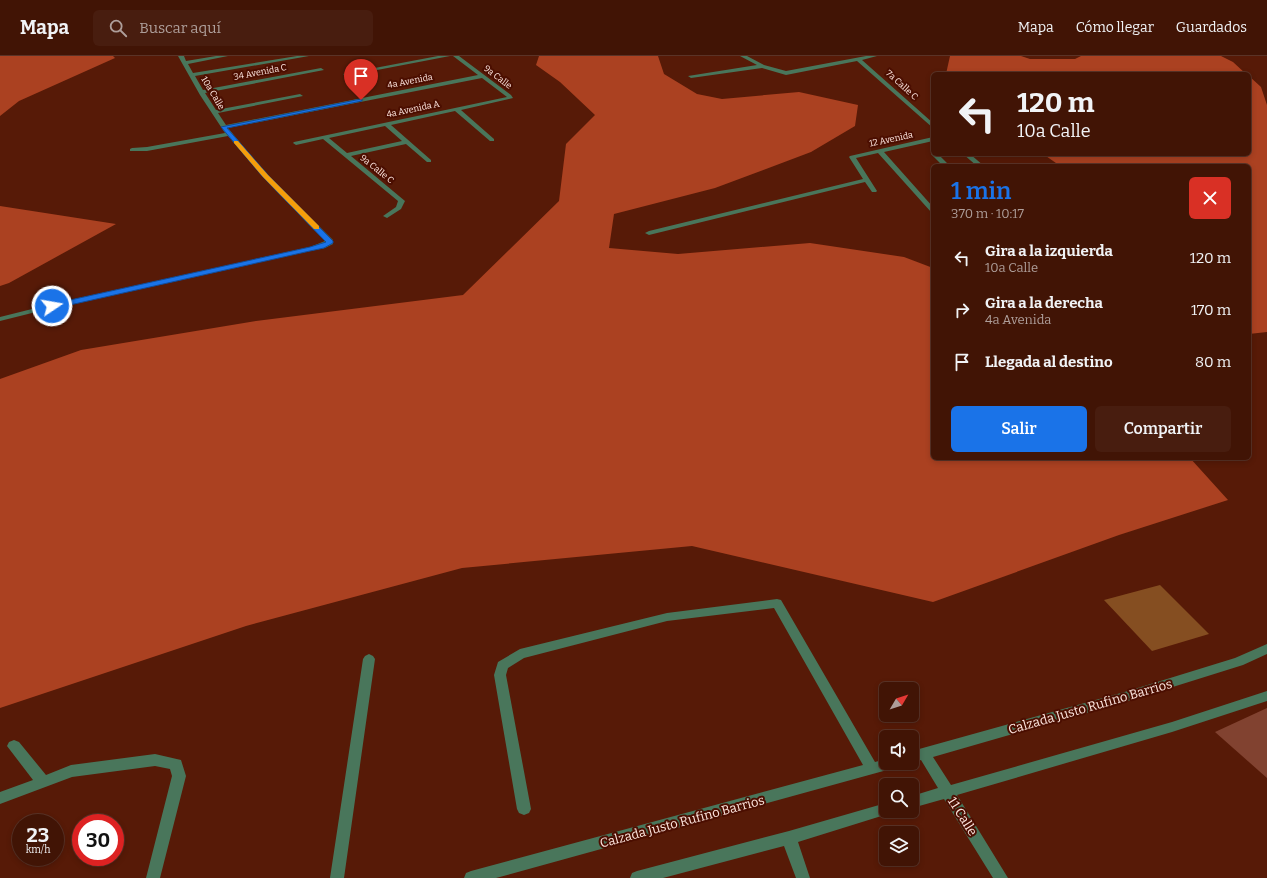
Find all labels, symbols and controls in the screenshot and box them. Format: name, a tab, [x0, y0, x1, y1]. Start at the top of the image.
search box	[93, 10, 373, 46]
text: Mapa	[20, 16, 69, 39]
icon: search	[107, 17, 129, 39]
text: Buscar aquí	[139, 19, 221, 37]
text: Mapa	[1018, 19, 1054, 36]
text: Cómo llegar	[1076, 19, 1154, 36]
text: Guardados	[1176, 19, 1247, 36]
pin	[344, 59, 378, 100]
street label: 34 Avenida C	[233, 62, 288, 82]
street label: 9a Calle	[482, 63, 514, 91]
icon: arrive	[350, 65, 372, 87]
street label: 7a Calle C	[884, 68, 920, 102]
street label: 4a Avenida	[386, 72, 434, 90]
street label: 10a Calle	[199, 75, 227, 111]
text: 120 m	[1017, 86, 1094, 119]
icon: left	[951, 88, 1003, 140]
street label: 4a Avenida A	[385, 98, 441, 120]
text: 10a Calle	[1017, 120, 1091, 142]
street label: 12 Avenida	[868, 129, 914, 148]
street label: 9a Calle C	[358, 152, 396, 186]
text: 1 min	[951, 177, 1011, 205]
button: close	[1189, 177, 1231, 219]
text: 370 m · 10:17	[951, 206, 1024, 221]
text: Gira a la izquierda	[985, 242, 1113, 260]
icon: left	[951, 247, 973, 269]
text: 120 m	[1190, 249, 1231, 267]
text: 10a Calle	[985, 260, 1038, 275]
position arrow	[31, 285, 73, 327]
text: Gira a la derecha	[985, 294, 1103, 312]
icon: right	[951, 299, 973, 321]
text: 170 m	[1191, 301, 1231, 319]
text: 4a Avenida	[985, 312, 1051, 327]
icon: arrive	[951, 351, 973, 373]
text: Llegada al destino	[985, 353, 1113, 371]
text: 80 m	[1195, 353, 1231, 371]
button: Salir	[951, 406, 1087, 452]
button: Compartir	[1095, 406, 1231, 452]
street label: Calzada Justo Rufino Barrios	[1006, 676, 1174, 737]
north arrow	[879, 682, 919, 722]
map controls	[879, 682, 919, 866]
button: sound	[879, 730, 919, 770]
button: search	[879, 778, 919, 818]
street label: Calzada Justo Rufino Barrios	[598, 792, 766, 851]
street label: 11 Calle	[945, 794, 980, 838]
speed limit sign: 30	[72, 814, 124, 866]
text: 23	[27, 823, 49, 847]
button: layers	[879, 826, 919, 866]
text: km/h	[26, 844, 50, 856]

